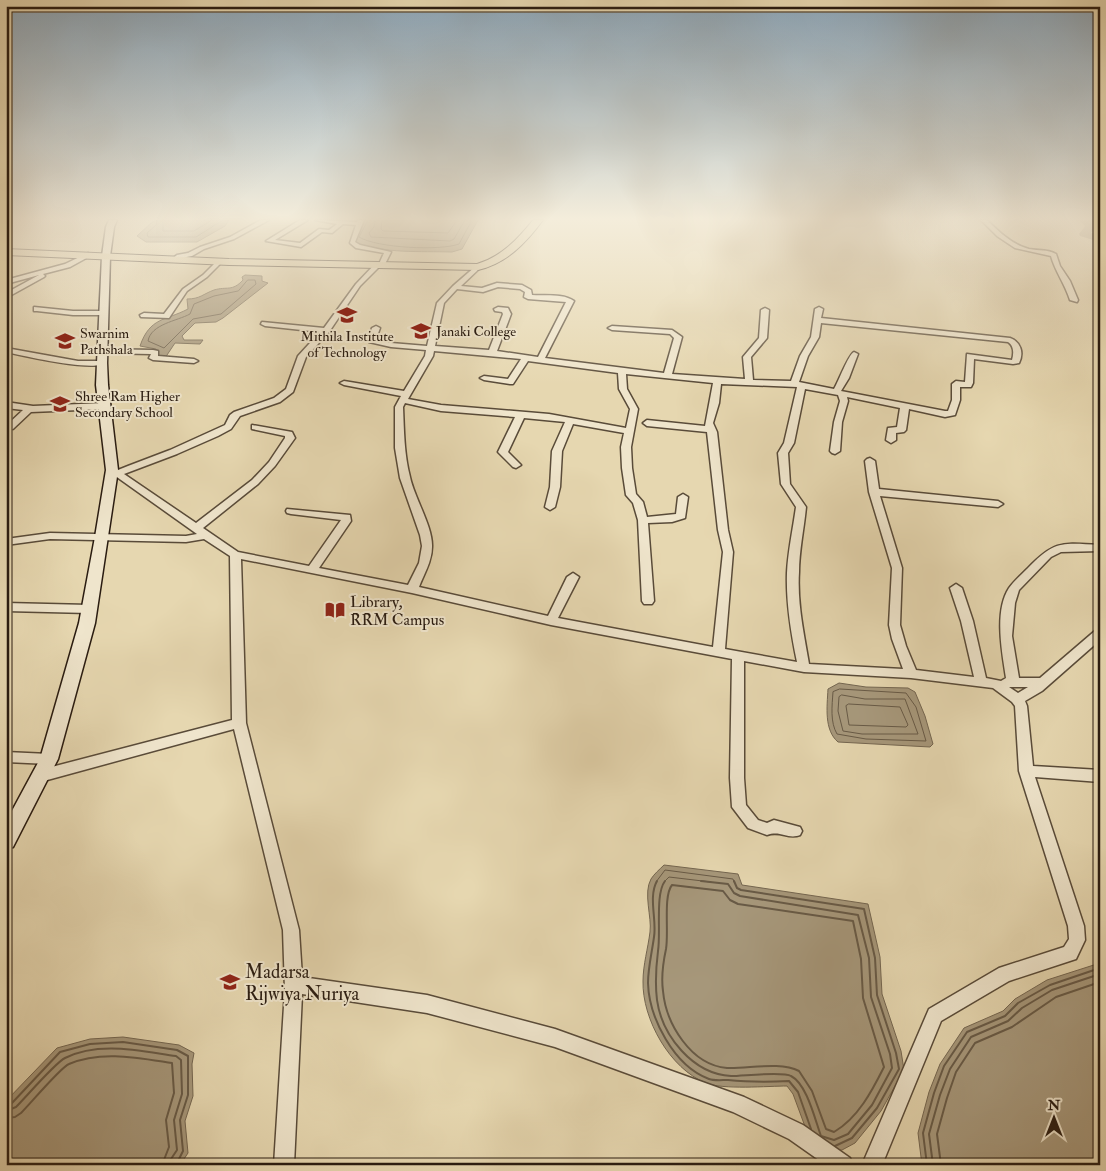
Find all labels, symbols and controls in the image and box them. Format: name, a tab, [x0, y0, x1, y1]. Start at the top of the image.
school or university icon: Mithila Institute of Technology	[336, 304, 358, 326]
school or university icon: Janaki College	[410, 320, 432, 342]
place label: Janaki College	[435, 323, 516, 340]
place label: Swarnim Pathshala	[80, 325, 133, 358]
place label: Mithila Institute of Technology	[300, 328, 394, 362]
school or university icon: Swarnim Pathshala	[54, 330, 76, 352]
place label: Shree Ram Higher Secondary School	[75, 388, 181, 422]
school or university icon: Shree Ram Higher Secondary School	[49, 393, 71, 415]
place label: Library, RRM Campus	[350, 592, 444, 631]
library icon: Library, RRM Campus	[324, 599, 346, 621]
place label: Madarsa Rijwiya Nuriya	[245, 960, 360, 1006]
school or university icon: Madarsa Rijwiya Nuriya	[219, 971, 241, 993]
north arrow	[1028, 1094, 1078, 1144]
text: N	[1047, 1097, 1061, 1114]

